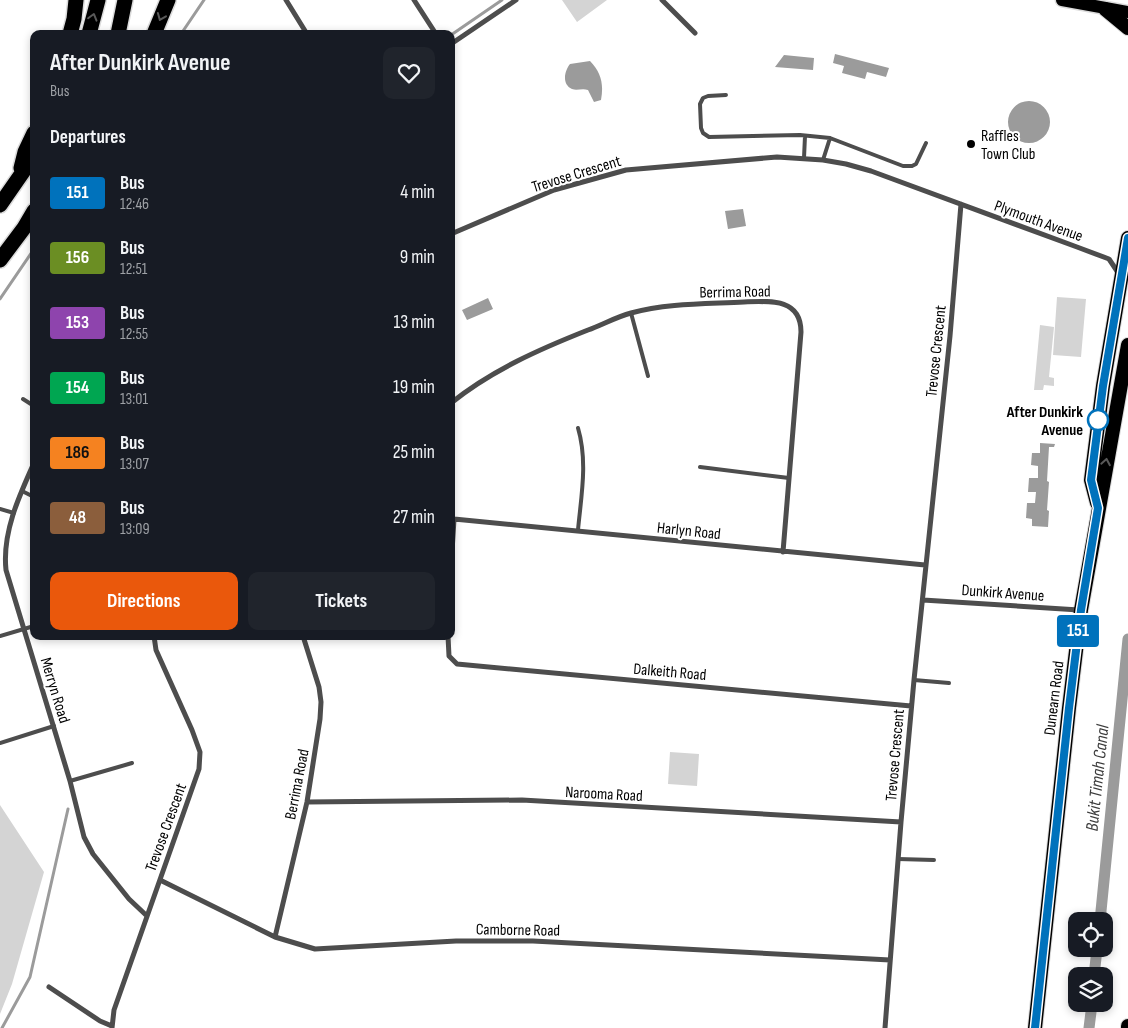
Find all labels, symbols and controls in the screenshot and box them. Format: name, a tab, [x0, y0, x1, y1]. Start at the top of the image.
one-way arrow	[156, 12, 167, 21]
one-way arrow	[88, 13, 98, 21]
button: heart	[383, 47, 435, 99]
text: After Dunkirk Avenue	[50, 48, 230, 77]
text: Bus	[50, 82, 70, 101]
text: Departures	[50, 126, 126, 149]
place label: Raffles Town Club	[981, 127, 1035, 164]
marker: Raffles Town Club	[965, 138, 977, 150]
street label: Trevose Crescent	[530, 152, 623, 197]
text: Bus	[120, 172, 145, 195]
text: 4 min	[400, 181, 435, 204]
text: 151	[66, 182, 89, 203]
text: 12:46	[120, 195, 149, 214]
street label: Plymouth Avenue	[992, 197, 1085, 246]
text: Bus	[120, 237, 145, 260]
text: 9 min	[400, 246, 435, 269]
text: 156	[66, 247, 89, 268]
text: 12:51	[120, 260, 147, 279]
street label: Berrima Road	[699, 282, 771, 303]
text: Bus	[120, 302, 145, 325]
street label: Trevose Crescent	[922, 304, 951, 398]
text: 13 min	[394, 311, 435, 334]
text: 153	[66, 312, 89, 333]
text: 12:55	[120, 325, 148, 344]
text: Bus	[120, 367, 145, 390]
text: 19 min	[393, 376, 435, 399]
text: 154	[66, 377, 89, 398]
text: 13:01	[120, 390, 148, 409]
place label: After Dunkirk Avenue	[1006, 403, 1083, 440]
marker: After Dunkirk Avenue	[1087, 409, 1109, 431]
text: Bus	[120, 432, 145, 455]
text: 25 min	[393, 441, 435, 464]
text: 186	[65, 442, 90, 463]
text: 13:07	[120, 455, 149, 474]
one-way arrow	[1101, 458, 1111, 467]
text: Bus	[120, 497, 145, 520]
text: 27 min	[393, 506, 435, 529]
text: 48	[69, 507, 86, 528]
street label: Harlyn Road	[656, 519, 722, 544]
text: 13:09	[120, 520, 150, 539]
button: Directions	[50, 572, 238, 630]
button: Tickets	[248, 572, 435, 630]
street label: Dunkirk Avenue	[961, 581, 1045, 606]
line badge: 151	[1049, 615, 1107, 647]
text: 151	[1067, 620, 1089, 641]
street label: Merryn Road	[36, 655, 74, 725]
street label: Dalkeith Road	[633, 660, 707, 685]
street label: Dunearn Road	[1041, 660, 1068, 736]
street label: Trevose Crescent	[882, 708, 909, 802]
water label: Bukit Timah Canal	[1081, 723, 1114, 832]
street label: Berrima Road	[281, 747, 314, 821]
street label: Trevose Crescent	[142, 781, 191, 874]
street label: Narooma Road	[565, 783, 643, 806]
map controls	[1068, 912, 1113, 1012]
button: locate	[1068, 912, 1113, 957]
street label: Camborne Road	[476, 920, 560, 941]
button: layers	[1068, 967, 1113, 1012]

